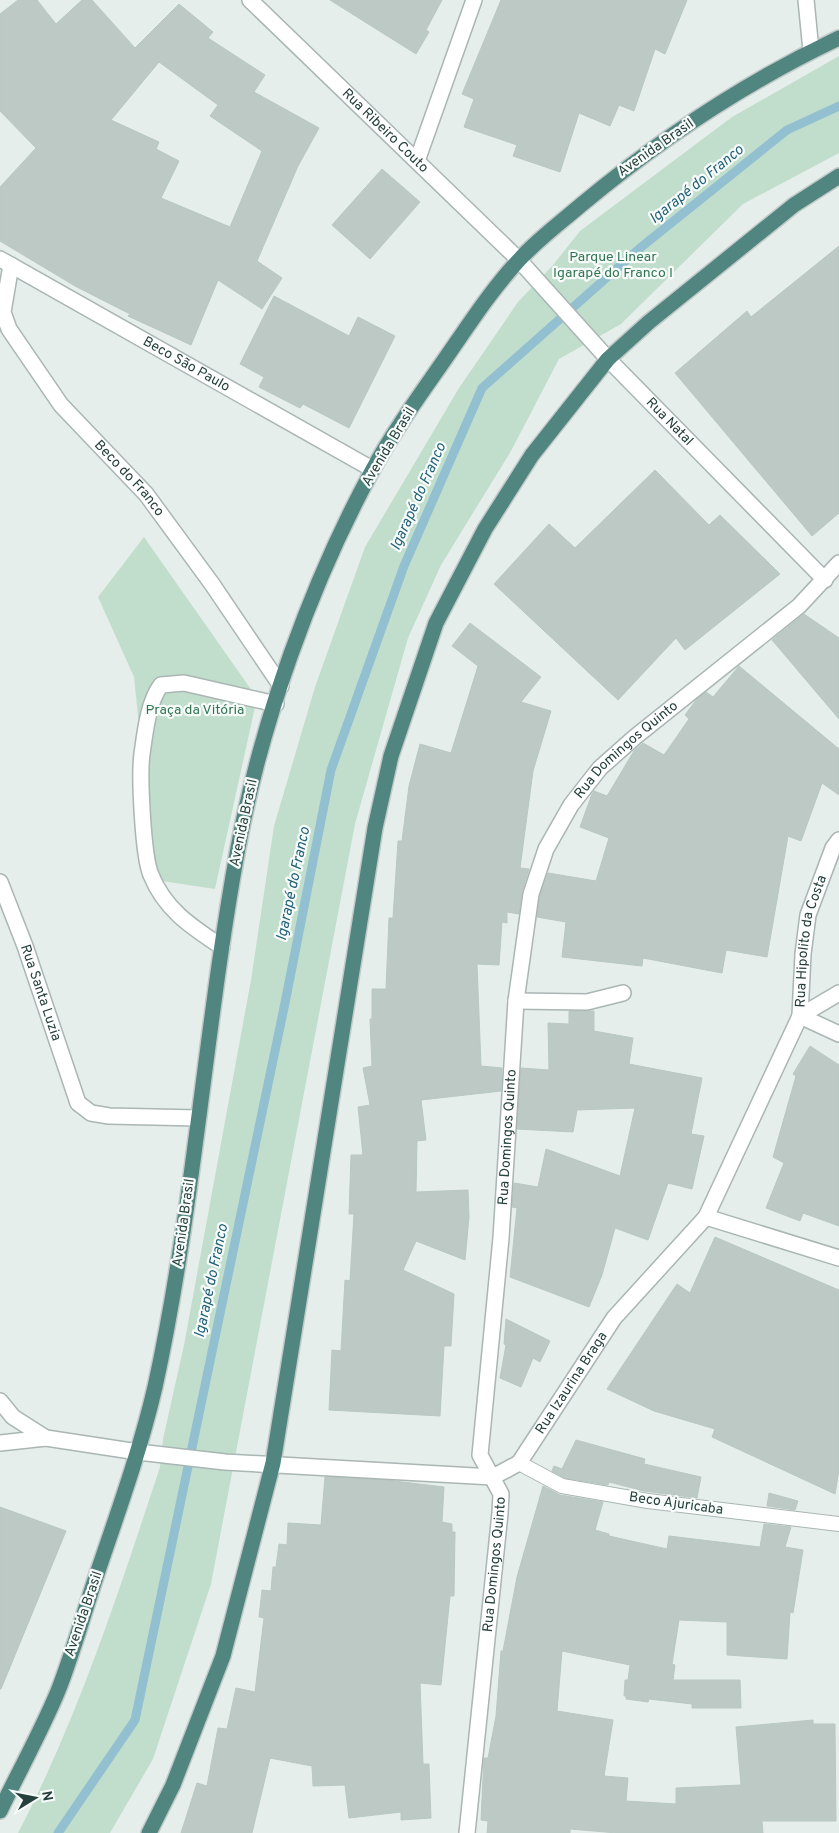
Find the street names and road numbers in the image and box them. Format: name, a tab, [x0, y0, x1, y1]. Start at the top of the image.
street label: Rua Ribeiro Couto	[338, 85, 432, 176]
street label: Avenida Brasil	[615, 115, 697, 181]
street label: Beco São Paulo	[140, 333, 233, 396]
street label: Rua Natal	[642, 394, 697, 449]
street label: Avenida Brasil	[359, 404, 419, 490]
street label: Beco do Franco	[91, 437, 168, 520]
street label: Rua Domingos Quinto	[571, 697, 682, 802]
street label: Avenida Brasil	[226, 778, 262, 868]
street label: Rua Hipolito da Costa	[792, 873, 831, 1008]
street label: Rua Santa Luzia	[17, 942, 65, 1043]
street label: Rua Domingos Quinto	[495, 1069, 520, 1206]
street label: Avenida Brasil	[169, 1178, 199, 1268]
street label: Rua Izaurina Braga	[532, 1329, 611, 1437]
street label: Beco Ajuricaba	[628, 1489, 724, 1519]
street label: Rua Domingos Quinto	[479, 1496, 509, 1633]
street label: Avenida Brasil	[61, 1569, 107, 1659]

